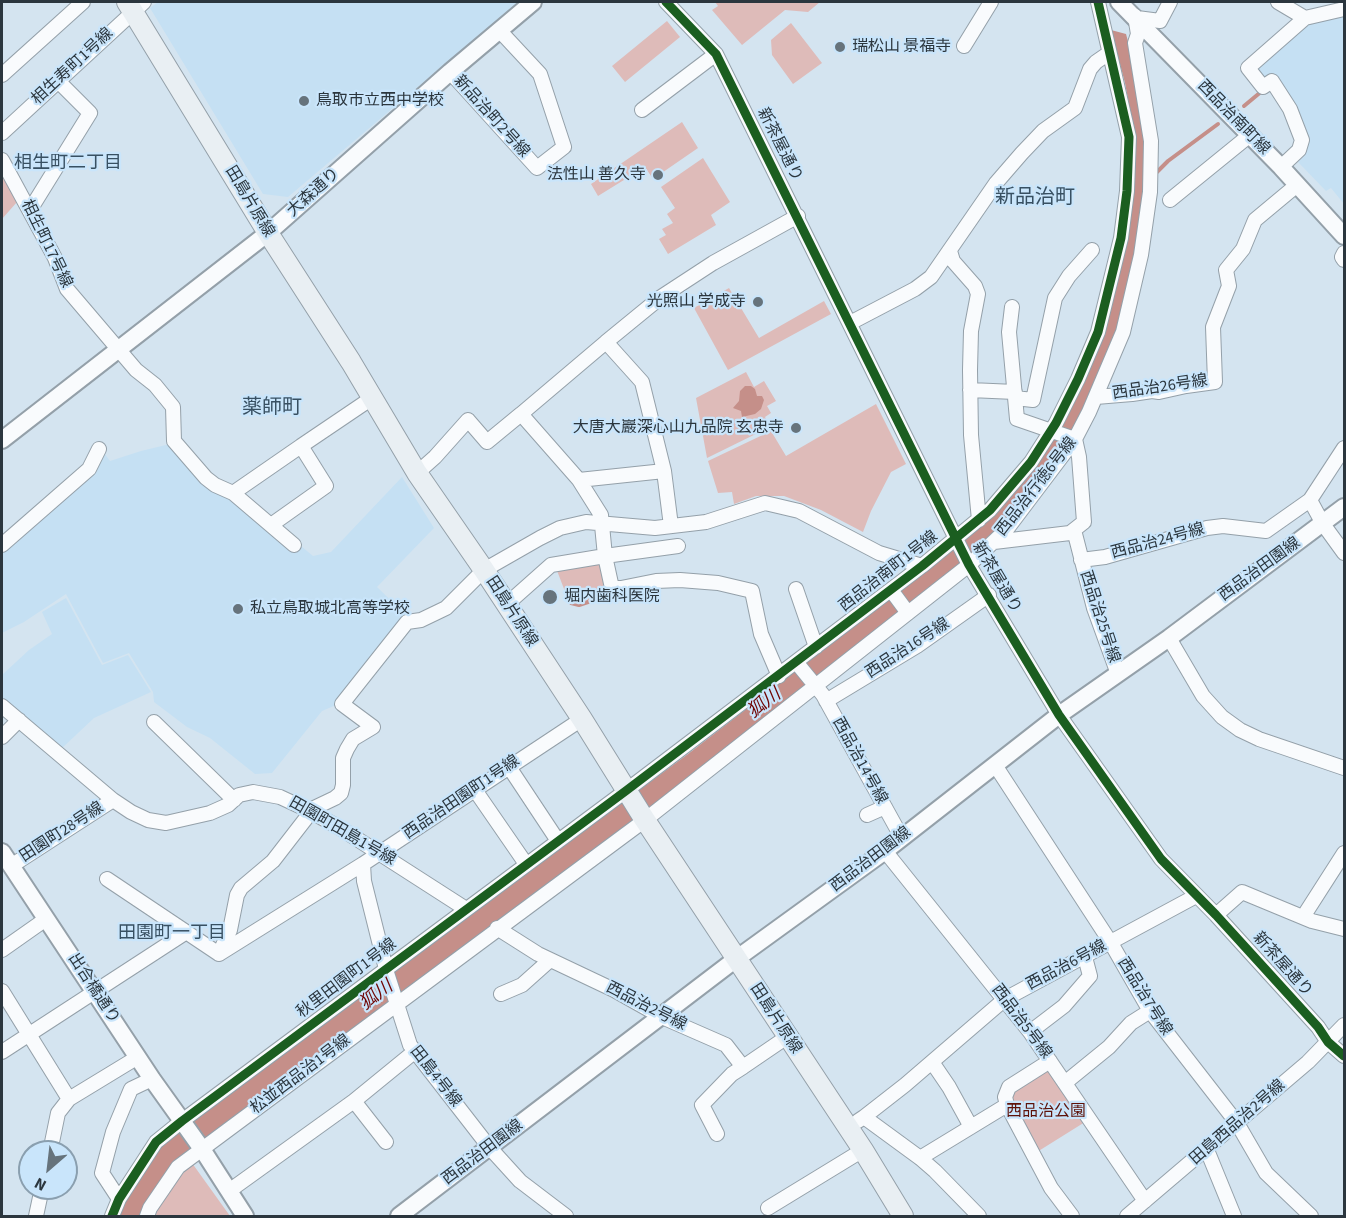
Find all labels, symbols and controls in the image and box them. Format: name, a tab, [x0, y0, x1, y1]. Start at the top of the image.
street label: 相生寿町1号線	[28, 25, 118, 109]
place label: 瑞松山 景福寺	[852, 37, 951, 57]
marker: 瑞松山 景福寺	[833, 40, 847, 54]
street label: 新品治町2号線	[449, 72, 533, 162]
street label: 西品治南町線	[1193, 77, 1273, 159]
place label: 鳥取市立西中学校	[316, 91, 444, 111]
marker: 鳥取市立西中学校	[297, 94, 311, 108]
street label: 新茶屋通り	[752, 105, 806, 185]
district label: 相生町二丁目	[14, 153, 122, 175]
street label: 田島片原線	[220, 163, 278, 241]
street label: 大森通り	[284, 164, 344, 222]
place label: 法性山 善久寺	[547, 165, 646, 185]
marker: 法性山 善久寺	[651, 168, 665, 182]
district label: 新品治町	[995, 187, 1075, 211]
street label: 相生町17号線	[16, 197, 76, 291]
place label: 光照山 学成寺	[647, 292, 746, 312]
marker: 光照山 学成寺	[751, 295, 765, 309]
street label: 西品治26号線	[1111, 372, 1209, 404]
district label: 薬師町	[242, 397, 302, 421]
place label: 大唐大巖深心山九品院 玄忠寺	[573, 418, 784, 438]
marker: 大唐大巖深心山九品院 玄忠寺	[789, 421, 803, 435]
street label: 西品治行徳6号線	[993, 434, 1081, 540]
street label: 西品治24号線	[1109, 520, 1207, 564]
street label: 西品治南町1号線	[836, 528, 942, 616]
street label: 西品治田園線	[1216, 534, 1304, 606]
street label: 新茶屋通り	[967, 539, 1025, 617]
street label: 西品治25号線	[1075, 568, 1123, 666]
street label: 田島片原線	[481, 573, 541, 651]
place label: 堀内歯科医院	[564, 587, 660, 607]
marker: 堀内歯科医院	[541, 588, 559, 606]
place label: 私立鳥取城北高等学校	[250, 599, 410, 619]
marker: 私立鳥取城北高等学校	[231, 602, 245, 616]
street label: 西品治16号線	[863, 615, 953, 683]
water label: 狐川	[744, 685, 786, 723]
street label: 西品治14号線	[827, 714, 891, 808]
street label: 西品治田園町1号線	[400, 752, 524, 844]
street label: 田園町田島1号線	[285, 794, 399, 870]
street label: 田園町28号線	[17, 799, 107, 867]
street label: 西品治田園線	[827, 823, 915, 897]
district label: 田園町一丁目	[118, 923, 226, 945]
street label: 新茶屋通り	[1248, 929, 1316, 1001]
street label: 秋里田園町1号線	[293, 935, 401, 1023]
street label: 西品治6号線	[1024, 937, 1110, 995]
street label: 出合橋通り	[63, 950, 123, 1028]
street label: 西品治7号線	[1113, 955, 1175, 1039]
water label: 狐川	[356, 977, 398, 1015]
street label: 西品治2号線	[602, 978, 690, 1036]
street label: 田島片原線	[745, 980, 805, 1058]
street label: 西品治5号線	[987, 981, 1055, 1063]
street label: 松並西品治1号線	[247, 1031, 355, 1119]
street label: 田島4号線	[405, 1043, 465, 1111]
street label: 田島西品治2号線	[1186, 1076, 1290, 1170]
park label: 西品治公園	[1006, 1102, 1086, 1122]
street label: 西品治田園線	[439, 1116, 527, 1190]
north arrow	[18, 1140, 78, 1200]
text: N	[31, 1172, 50, 1196]

